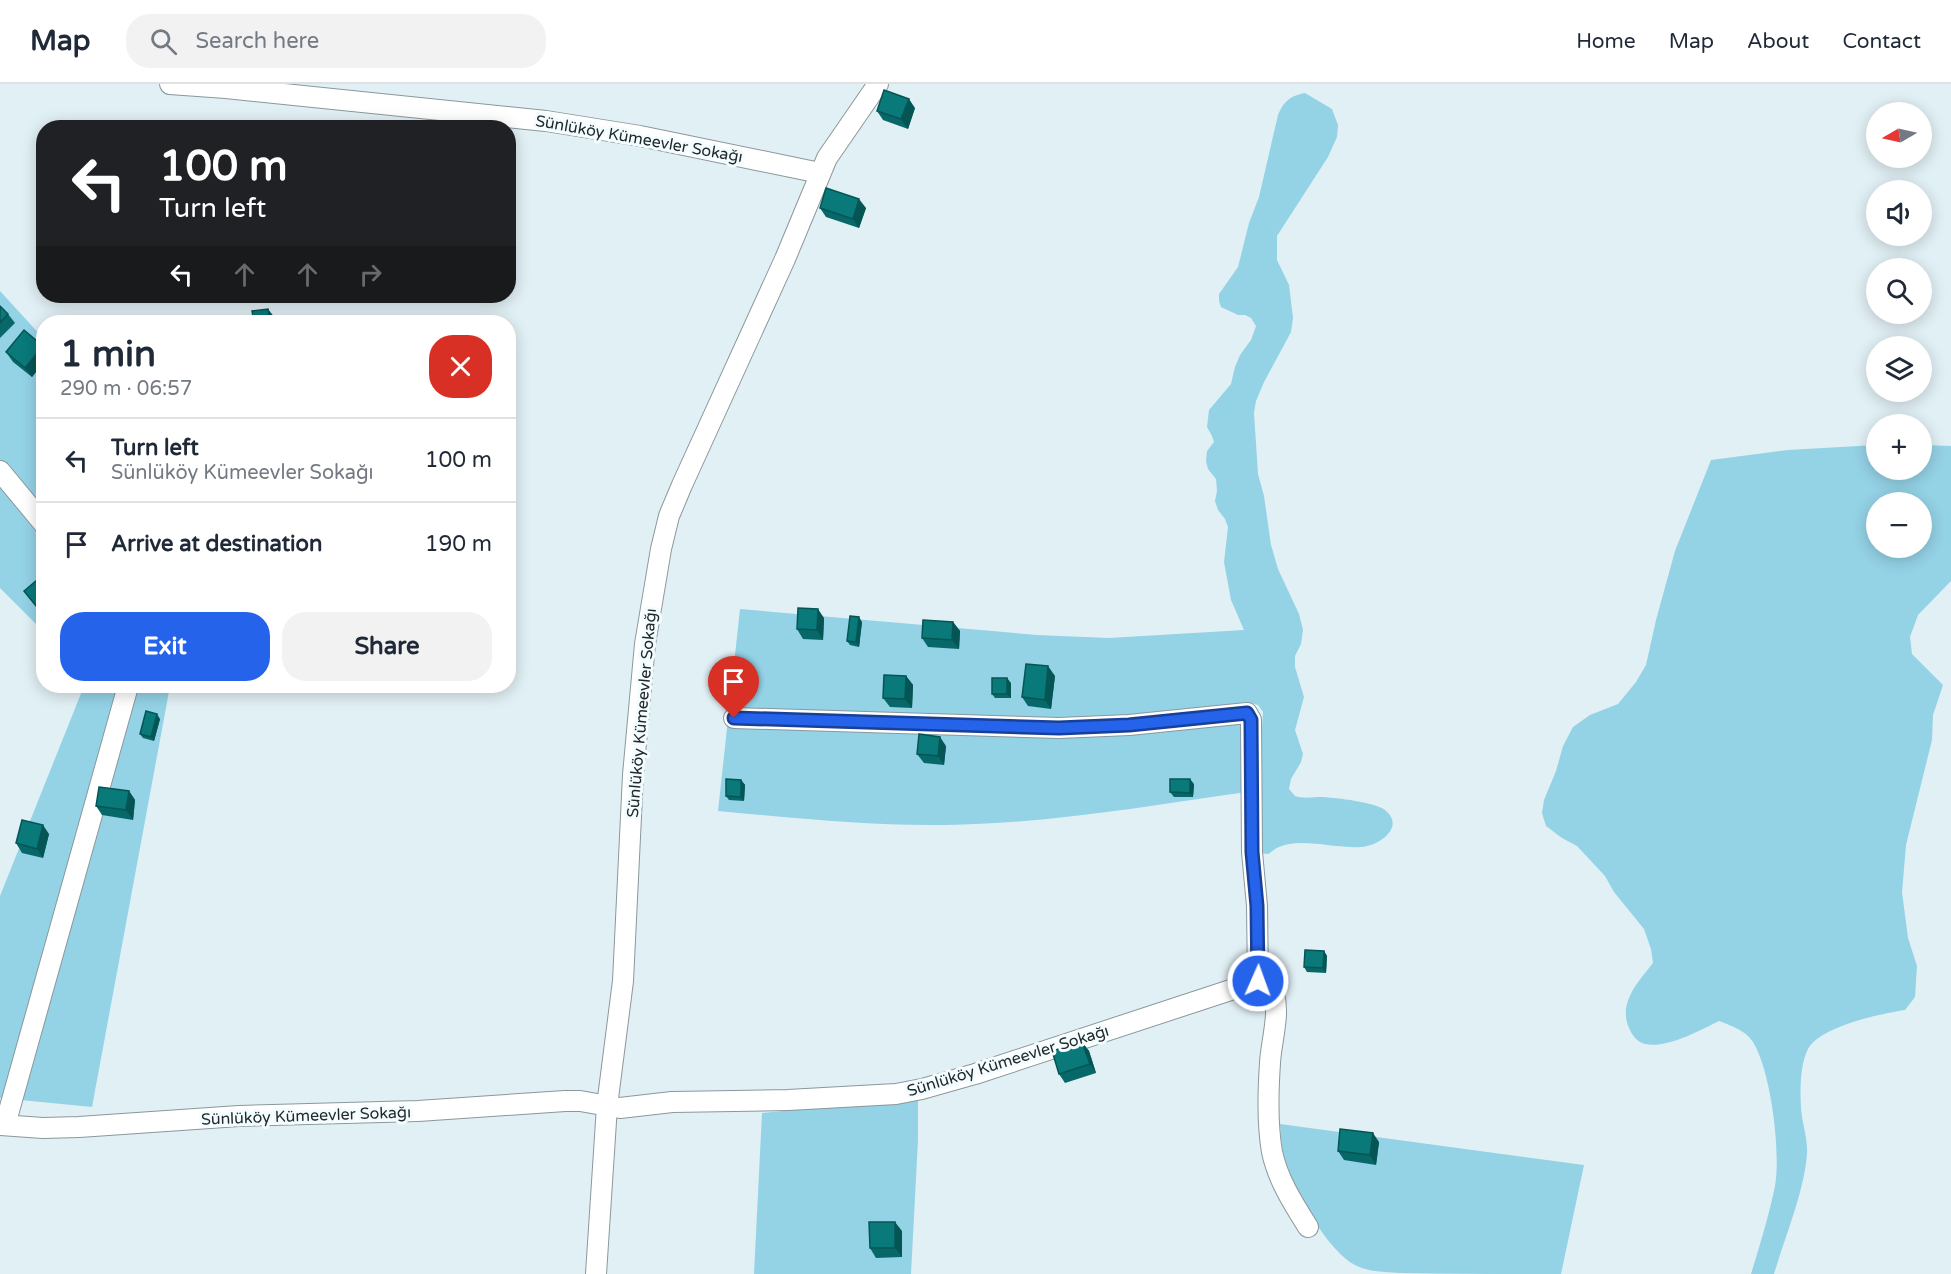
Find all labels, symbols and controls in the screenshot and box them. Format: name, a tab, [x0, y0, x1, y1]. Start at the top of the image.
search box	[126, 14, 546, 68]
text: Map	[30, 24, 90, 58]
icon: search	[147, 25, 180, 58]
text: Search here	[195, 28, 319, 54]
text: Home	[1576, 29, 1636, 54]
text: Map	[1669, 29, 1714, 54]
text: About	[1747, 29, 1809, 54]
text: Contact	[1842, 29, 1921, 54]
north arrow	[1866, 102, 1932, 168]
map controls	[1866, 102, 1932, 558]
street label: Sünlüköy Kümeevler Sokağı	[534, 111, 744, 167]
text: 100 m	[159, 141, 288, 192]
icon: left	[60, 144, 138, 222]
button: sound	[1866, 180, 1932, 246]
text: Turn left	[159, 192, 266, 225]
icon: left	[165, 258, 198, 291]
icon: ahead	[228, 258, 261, 291]
icon: ahead	[291, 258, 324, 291]
icon: right	[354, 258, 387, 291]
button: search	[1866, 258, 1932, 324]
text: 1 min	[60, 333, 156, 376]
button: close	[429, 335, 492, 398]
button: layers	[1866, 336, 1932, 402]
text: 290 m · 06:57	[60, 377, 192, 401]
button: +	[1866, 414, 1932, 480]
text: Turn left	[111, 435, 199, 461]
icon: left	[60, 444, 93, 477]
text: 100 m	[425, 447, 492, 473]
text: Sünlüköy Kümeevler Sokağı	[111, 461, 374, 485]
button: −	[1866, 492, 1932, 558]
icon: arrive	[60, 528, 93, 561]
text: Arrive at destination	[111, 531, 322, 557]
text: 190 m	[425, 531, 492, 557]
street label: Sünlüköy Kümeevler Sokağı	[623, 607, 661, 819]
button: Exit	[60, 612, 270, 681]
button: Share	[282, 612, 492, 681]
pin	[708, 656, 759, 718]
icon: arrive	[717, 665, 750, 698]
position arrow	[1226, 949, 1290, 1013]
street label: Sünlüköy Kümeevler Sokağı	[905, 1021, 1111, 1101]
street label: Sünlüköy Kümeevler Sokağı	[201, 1102, 411, 1130]

